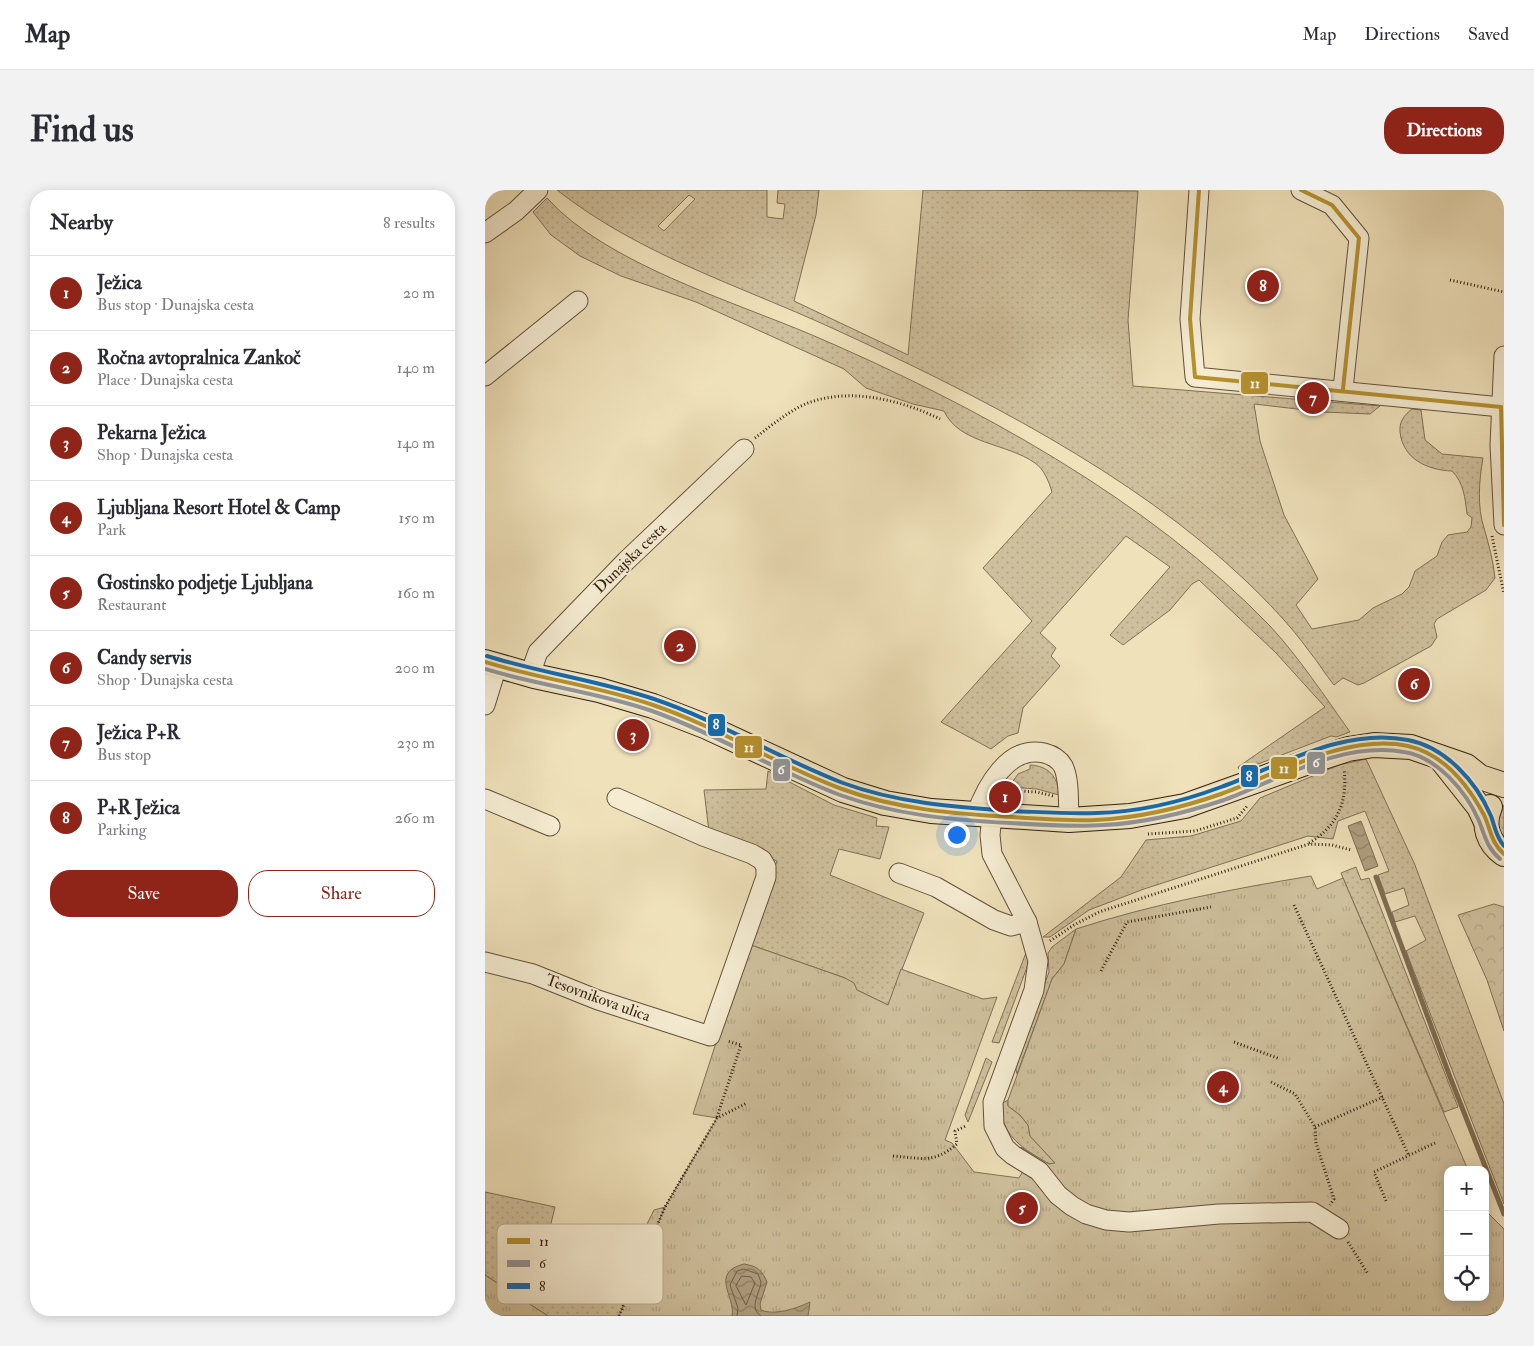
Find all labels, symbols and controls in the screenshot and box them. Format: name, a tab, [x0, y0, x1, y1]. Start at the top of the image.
text: Map	[25, 19, 70, 50]
text: Map	[1303, 23, 1336, 46]
text: Directions	[1364, 23, 1440, 46]
text: Saved	[1468, 23, 1509, 46]
button: Directions	[1384, 107, 1504, 154]
text: Find us	[30, 108, 134, 152]
text: Nearby	[50, 209, 113, 236]
text: 8 results	[383, 213, 435, 233]
pin: 8	[1247, 267, 1279, 305]
text: Ježica	[97, 271, 142, 295]
text: 1	[63, 283, 69, 303]
text: 20 m	[403, 283, 435, 303]
text: Bus stop · Dunajska cesta	[97, 295, 254, 315]
text: Ročna avtopralnica Zankoč	[97, 346, 301, 370]
text: 2	[62, 358, 70, 378]
text: 140 m	[397, 358, 435, 378]
text: Place · Dunajska cesta	[97, 370, 233, 390]
line badge: 11	[1240, 371, 1269, 395]
text: 11	[1250, 375, 1260, 392]
pin: 7	[1297, 379, 1329, 417]
text: Pekarna Ježica	[97, 421, 206, 445]
text: 3	[63, 433, 69, 453]
text: 140 m	[397, 433, 435, 453]
text: Shop · Dunajska cesta	[97, 445, 233, 465]
text: Ljubljana Resort Hotel & Camp	[97, 496, 340, 520]
text: 4	[62, 508, 70, 528]
text: 150 m	[398, 508, 435, 528]
street label: Dunajska cesta	[590, 518, 671, 598]
text: Park	[97, 520, 126, 540]
text: Gostinsko podjetje Ljubljana	[97, 571, 313, 595]
text: 5	[62, 583, 70, 603]
text: 160 m	[397, 583, 435, 603]
text: Restaurant	[97, 595, 166, 615]
pin: 2	[664, 627, 696, 665]
text: Candy servis	[97, 646, 192, 670]
text: 6	[62, 658, 70, 678]
text: 200 m	[395, 658, 435, 678]
pin: 6	[1398, 665, 1430, 703]
text: Shop · Dunajska cesta	[97, 670, 233, 690]
line badge: 8	[707, 713, 726, 737]
pin: 3	[617, 716, 649, 754]
text: 8	[713, 716, 720, 733]
text: Ježica P+R	[97, 721, 180, 745]
text: 7	[62, 733, 70, 753]
text: 230 m	[397, 733, 435, 753]
line badge: 11	[734, 735, 763, 759]
text: 11	[744, 739, 754, 756]
text: Bus stop	[97, 745, 151, 765]
line badge: 6	[1306, 751, 1326, 775]
text: 6	[1312, 754, 1320, 771]
line badge: 11	[1270, 756, 1298, 780]
line badge: 6	[772, 758, 791, 782]
text: 11	[1279, 760, 1289, 777]
text: 6	[777, 761, 785, 778]
line badge: 8	[1240, 764, 1259, 788]
text: 8	[1246, 768, 1253, 785]
pin: 1	[989, 778, 1021, 816]
text: P+R Ježica	[97, 796, 180, 820]
text: 8	[62, 808, 70, 828]
text: 260 m	[395, 808, 435, 828]
text: Parking	[97, 820, 147, 840]
your location	[944, 822, 970, 848]
button: Save	[50, 870, 238, 917]
button: Share	[248, 870, 435, 917]
street label: Tesovnikova ulica	[543, 970, 654, 1026]
pin: 4	[1207, 1068, 1239, 1106]
map controls	[1444, 1166, 1489, 1301]
button: +	[1444, 1166, 1489, 1211]
pin: 5	[1006, 1189, 1038, 1227]
button: −	[1444, 1211, 1489, 1256]
legend	[497, 1224, 663, 1304]
text: 11	[539, 1233, 549, 1250]
text: 6	[539, 1255, 547, 1272]
button: locate	[1444, 1256, 1489, 1301]
text: 8	[539, 1278, 546, 1295]

